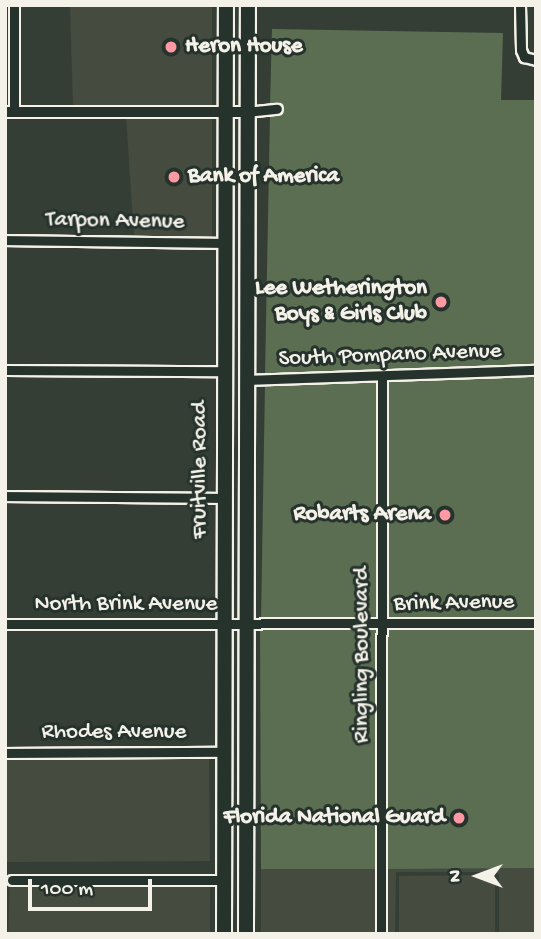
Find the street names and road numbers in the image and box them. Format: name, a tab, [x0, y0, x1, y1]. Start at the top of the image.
street label: Tarpon Avenue	[45, 207, 185, 237]
street label: South Pompano Avenue	[278, 338, 502, 374]
street label: Fruitville Road	[187, 401, 215, 539]
street label: Ringling Boulevard	[349, 567, 377, 743]
street label: Brink Avenue	[393, 589, 515, 619]
street label: North Brink Avenue	[35, 591, 217, 619]
street label: Rhodes Avenue	[42, 719, 186, 747]

